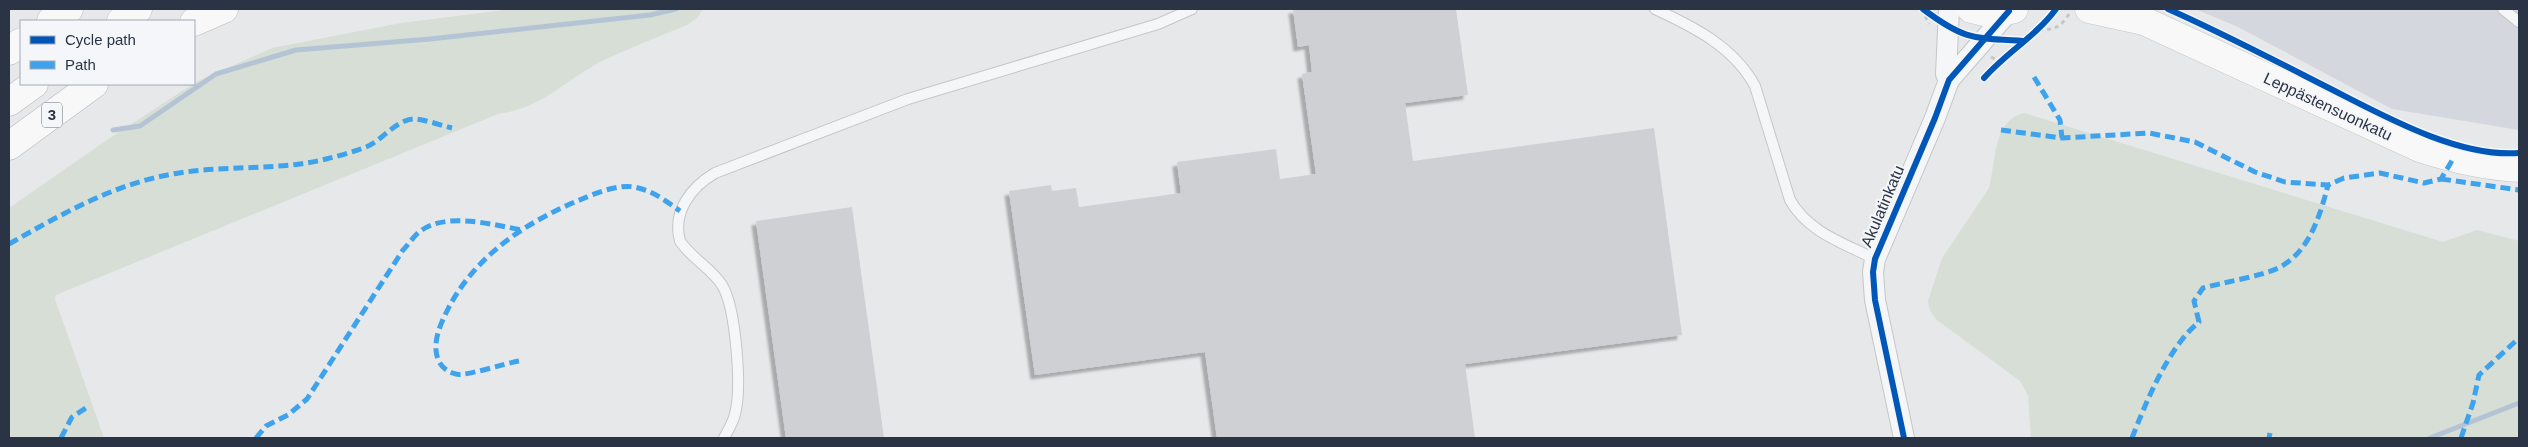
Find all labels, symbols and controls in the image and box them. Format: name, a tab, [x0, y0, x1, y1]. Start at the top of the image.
legend	[20, 20, 195, 85]
text: Cycle path	[65, 31, 136, 48]
text: Path	[65, 56, 96, 73]
street label: Leppästensuonkatu	[2261, 69, 2395, 144]
road number: 3	[42, 102, 62, 128]
street label: Akulatinkatu	[1858, 163, 1907, 250]

